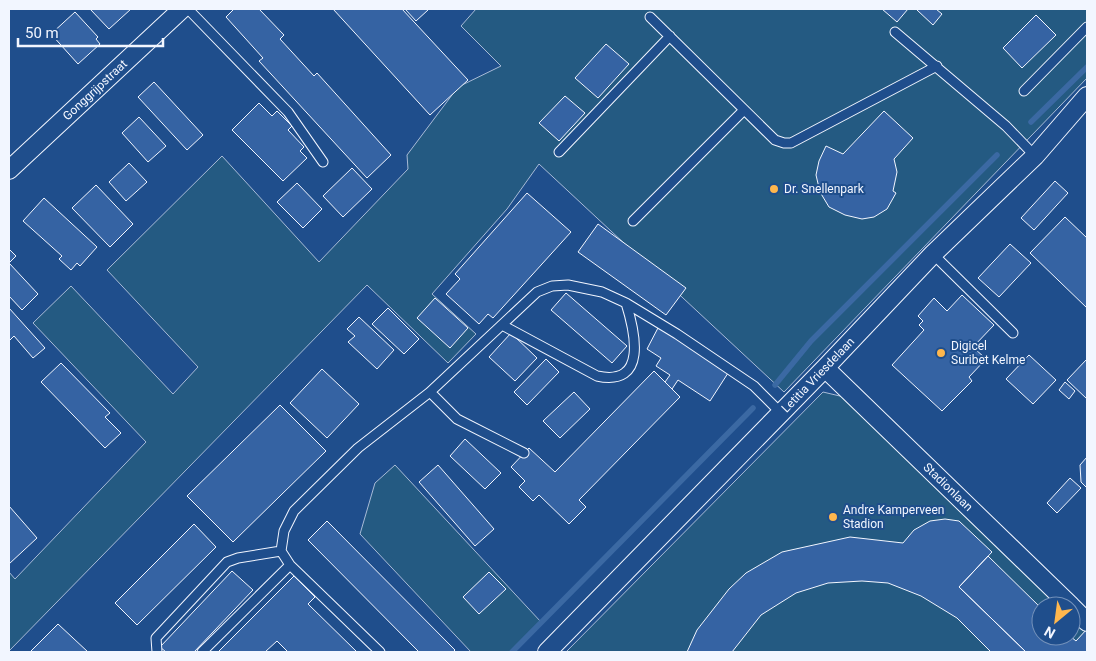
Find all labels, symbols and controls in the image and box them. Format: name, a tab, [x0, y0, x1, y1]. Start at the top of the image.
scale bar	[18, 15, 162, 47]
text: 50 m	[25, 24, 59, 42]
street label: Gonggrijpstraat	[60, 57, 130, 123]
place label: Dr. Snellenpark	[784, 182, 865, 196]
marker: Dr. Snellenpark	[768, 183, 780, 195]
street label: Letitia Vriesdelaan	[779, 335, 857, 415]
place label: Digicel Suribet Kelme	[951, 339, 1025, 367]
marker: Digicel Suribet Kelme	[935, 347, 947, 359]
street label: Stadionlaan	[920, 460, 976, 514]
place label: Andre Kamperveen Stadion	[843, 503, 944, 531]
marker: Andre Kamperveen Stadion	[827, 511, 839, 523]
north arrow	[1031, 596, 1081, 646]
text: N	[1041, 623, 1058, 642]

